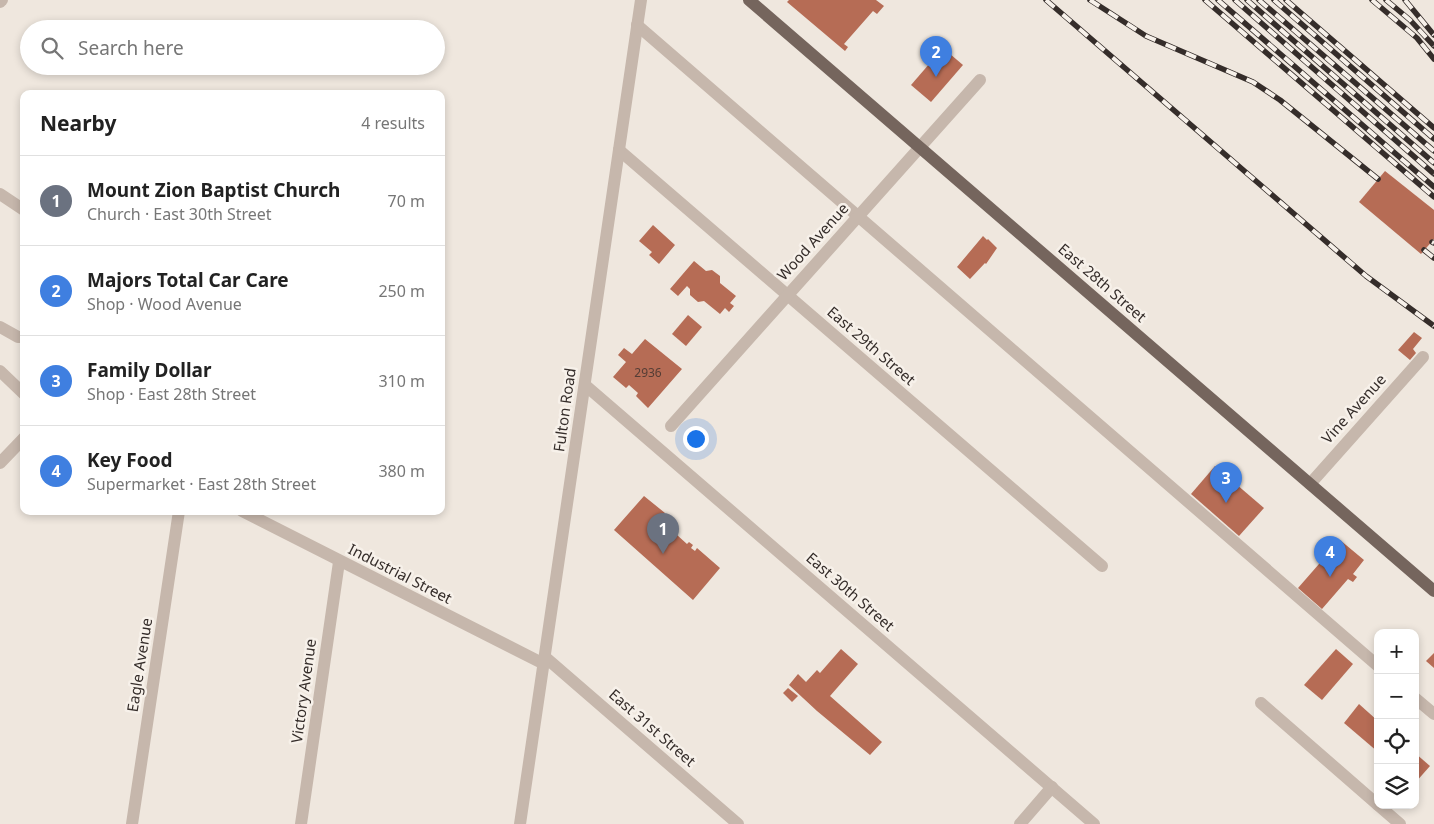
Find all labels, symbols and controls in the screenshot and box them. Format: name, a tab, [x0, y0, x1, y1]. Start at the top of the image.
search box	[20, 20, 445, 75]
icon: search	[38, 34, 66, 62]
text: Search here	[78, 35, 184, 61]
pin: 2	[920, 36, 952, 77]
text: Nearby	[40, 109, 116, 137]
text: 4 results	[361, 112, 425, 134]
text: Mount Zion Baptist Church	[87, 177, 340, 203]
text: 1	[51, 190, 61, 212]
text: 70 m	[388, 190, 425, 212]
street label: Wood Avenue	[772, 198, 852, 284]
text: Church · East 30th Street	[87, 203, 272, 225]
street label: East 28th Street	[1054, 238, 1151, 327]
text: Majors Total Car Care	[87, 267, 289, 293]
text: 2	[51, 280, 61, 302]
text: 250 m	[378, 280, 425, 302]
text: Shop · Wood Avenue	[87, 293, 242, 315]
street label: East 29th Street	[823, 301, 920, 390]
text: Family Dollar	[87, 357, 211, 383]
house number: 2936	[634, 364, 662, 381]
street label: Fulton Road	[548, 367, 580, 453]
street label: Vine Avenue	[1317, 369, 1390, 447]
text: 3	[51, 370, 61, 392]
text: 310 m	[378, 370, 425, 392]
text: Shop · East 28th Street	[87, 383, 256, 405]
your location	[683, 426, 709, 452]
text: Key Food	[87, 447, 173, 473]
text: 4	[51, 460, 61, 482]
text: 380 m	[378, 460, 425, 482]
pin: 3	[1210, 462, 1242, 503]
text: Supermarket · East 28th Street	[87, 473, 316, 495]
pin: 1	[647, 513, 679, 554]
pin: 4	[1314, 536, 1346, 577]
street label: Industrial Street	[345, 538, 456, 608]
street label: East 30th Street	[802, 547, 899, 636]
street label: Eagle Avenue	[122, 616, 156, 713]
map controls	[1374, 629, 1419, 809]
button: +	[1374, 629, 1419, 674]
street label: Victory Avenue	[286, 637, 320, 744]
button: −	[1374, 674, 1419, 719]
street label: East 31st Street	[605, 684, 701, 771]
button: locate	[1374, 719, 1419, 764]
button: layers	[1374, 764, 1419, 809]

